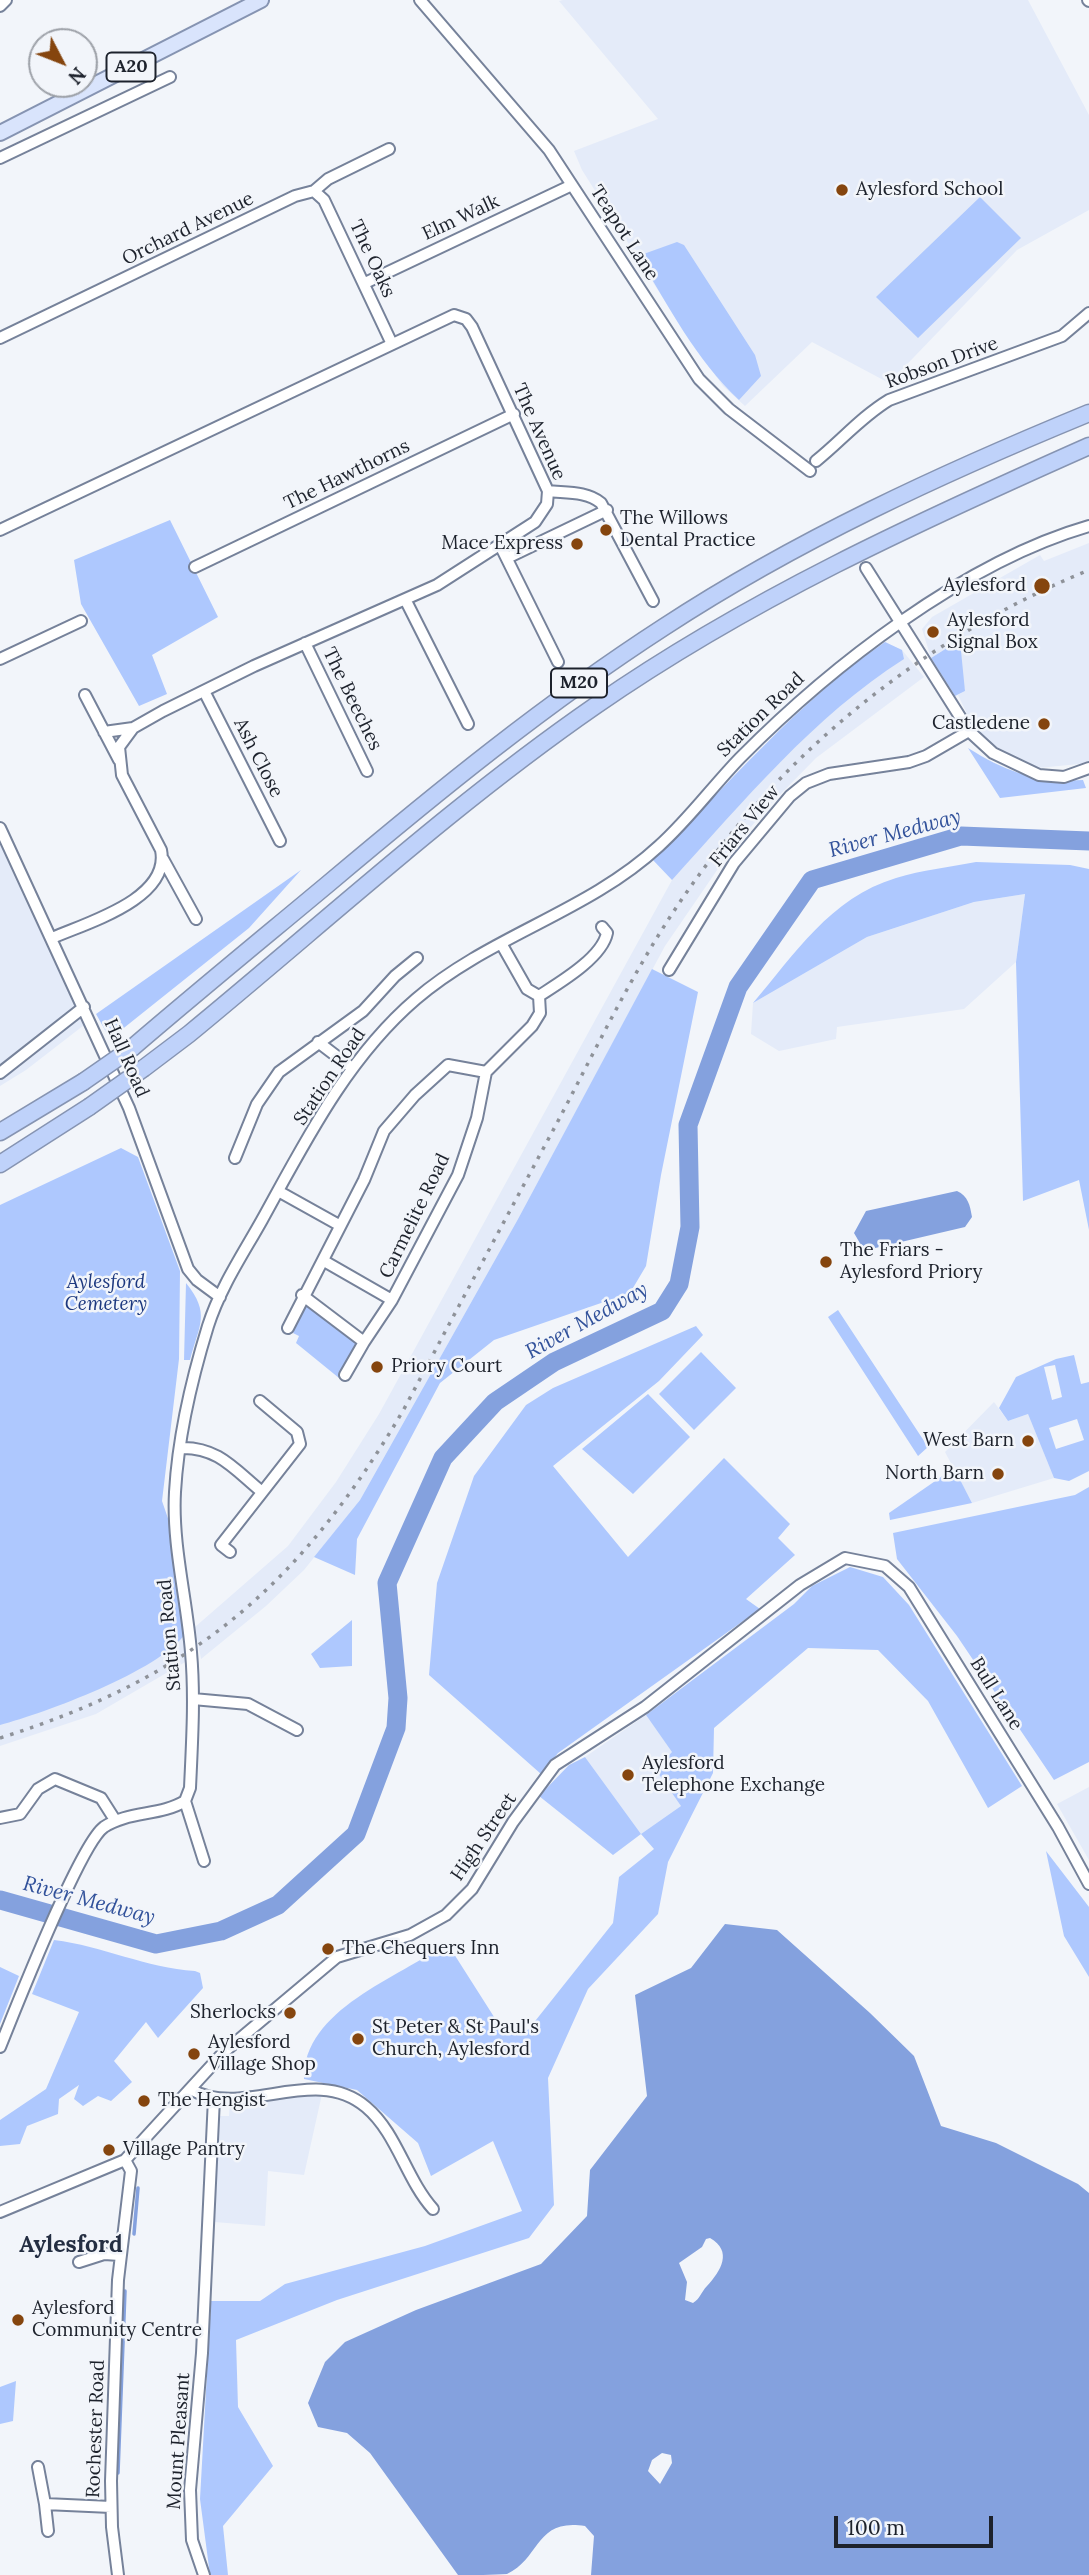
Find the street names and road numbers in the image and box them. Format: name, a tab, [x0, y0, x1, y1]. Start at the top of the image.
road number: A20	[106, 52, 156, 82]
street label: Teapot Lane	[585, 181, 663, 285]
street label: Orchard Avenue	[119, 187, 257, 271]
street label: Elm Walk	[419, 190, 503, 246]
street label: The Oaks	[344, 217, 400, 301]
street label: Robson Drive	[883, 332, 1001, 394]
street label: The Avenue	[508, 380, 570, 484]
street label: The Hawthorns	[281, 435, 413, 515]
street label: The Beeches	[317, 644, 387, 754]
road number: M20	[551, 668, 607, 698]
street label: Station Road	[713, 668, 809, 762]
street label: Ash Close	[228, 715, 288, 801]
street label: Friars View	[705, 781, 785, 871]
street label: Hall Road	[99, 1015, 153, 1101]
street label: Station Road	[289, 1024, 371, 1130]
street label: Carmelite Road	[375, 1150, 455, 1282]
street label: Station Road	[154, 1578, 186, 1692]
street label: Bull Lane	[965, 1653, 1027, 1735]
street label: High Street	[446, 1789, 522, 1885]
street label: Rochester Road	[82, 2359, 110, 2499]
street label: Mount Pleasant	[163, 2372, 195, 2510]

